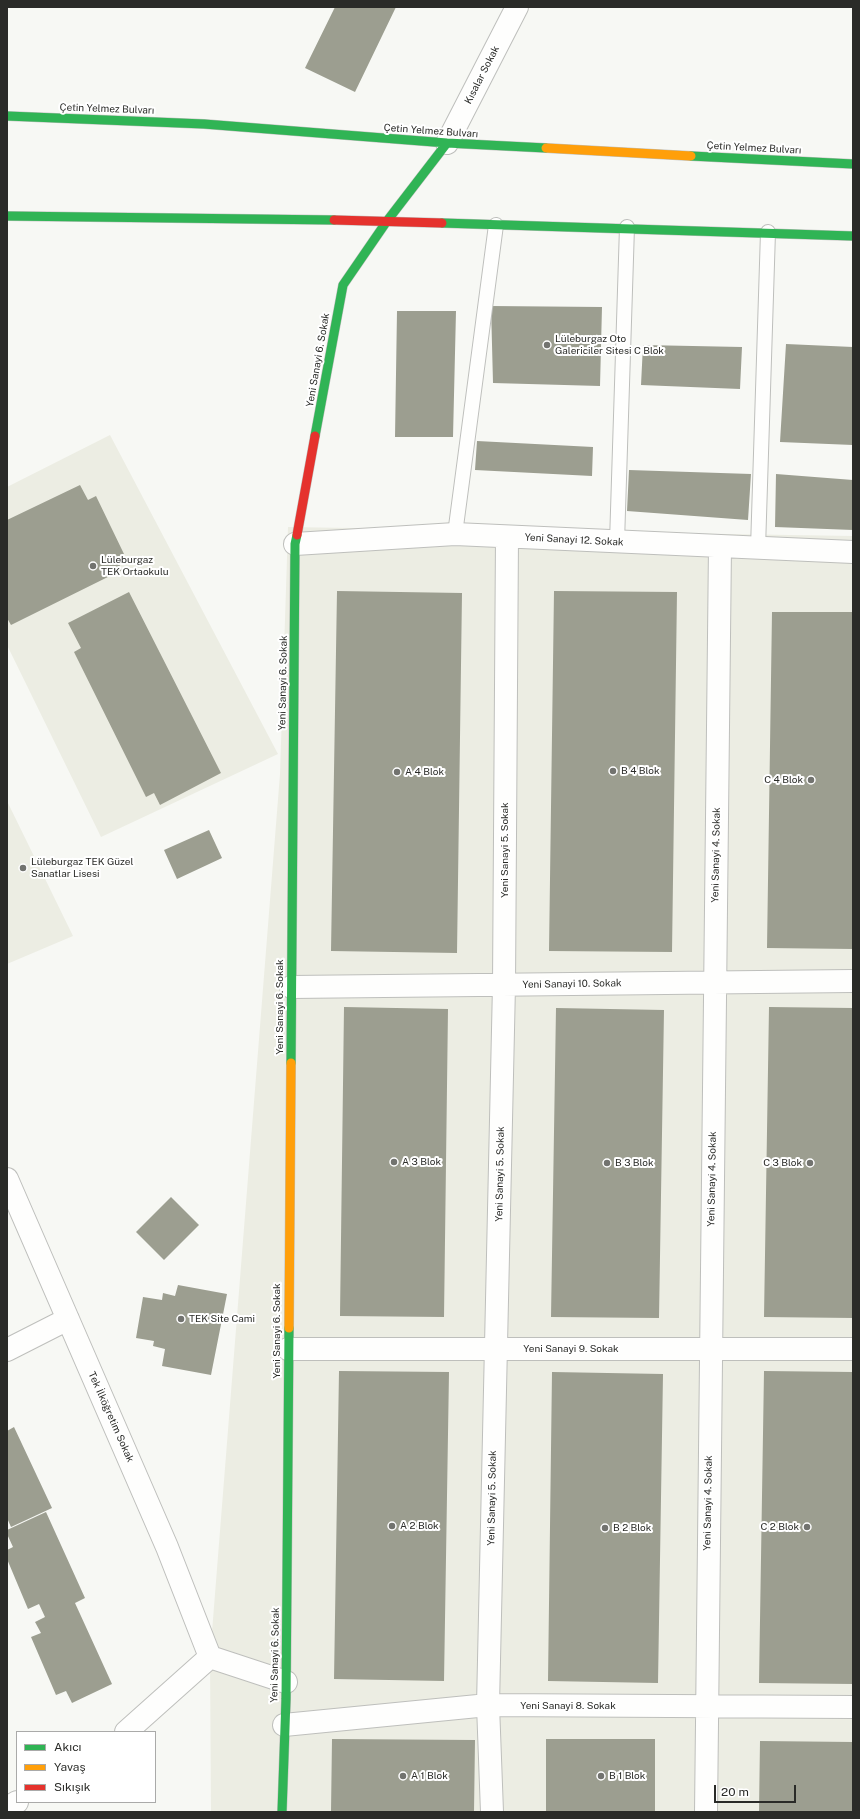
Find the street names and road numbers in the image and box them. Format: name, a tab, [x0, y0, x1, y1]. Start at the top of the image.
street label: Kısalar Sokak	[462, 44, 502, 106]
street label: Çetin Yelmez Bulvarı	[59, 101, 155, 117]
street label: Çetin Yelmez Bulvarı	[383, 122, 479, 140]
street label: Çetin Yelmez Bulvarı	[706, 140, 802, 156]
street label: Yeni Sanayi 6. Sokak	[304, 312, 332, 408]
street label: Yeni Sanayi 12. Sokak	[524, 531, 624, 549]
street label: Yeni Sanayi 6. Sokak	[276, 635, 290, 731]
street label: Yeni Sanayi 5. Sokak	[499, 802, 511, 898]
street label: Yeni Sanayi 4. Sokak	[709, 807, 723, 903]
street label: Yeni Sanayi 6. Sokak	[274, 959, 286, 1055]
street label: Yeni Sanayi 10. Sokak	[522, 977, 622, 991]
street label: Yeni Sanayi 5. Sokak	[493, 1126, 507, 1222]
street label: Yeni Sanayi 4. Sokak	[705, 1131, 719, 1227]
street label: Yeni Sanayi 6. Sokak	[271, 1283, 283, 1379]
street label: Yeni Sanayi 9. Sokak	[523, 1343, 619, 1355]
street label: Tek İlköğretim Sokak	[86, 1370, 136, 1464]
street label: Yeni Sanayi 5. Sokak	[485, 1450, 499, 1546]
street label: Yeni Sanayi 4. Sokak	[701, 1455, 715, 1551]
street label: Yeni Sanayi 6. Sokak	[268, 1607, 282, 1703]
street label: Yeni Sanayi 8. Sokak	[520, 1700, 616, 1712]

